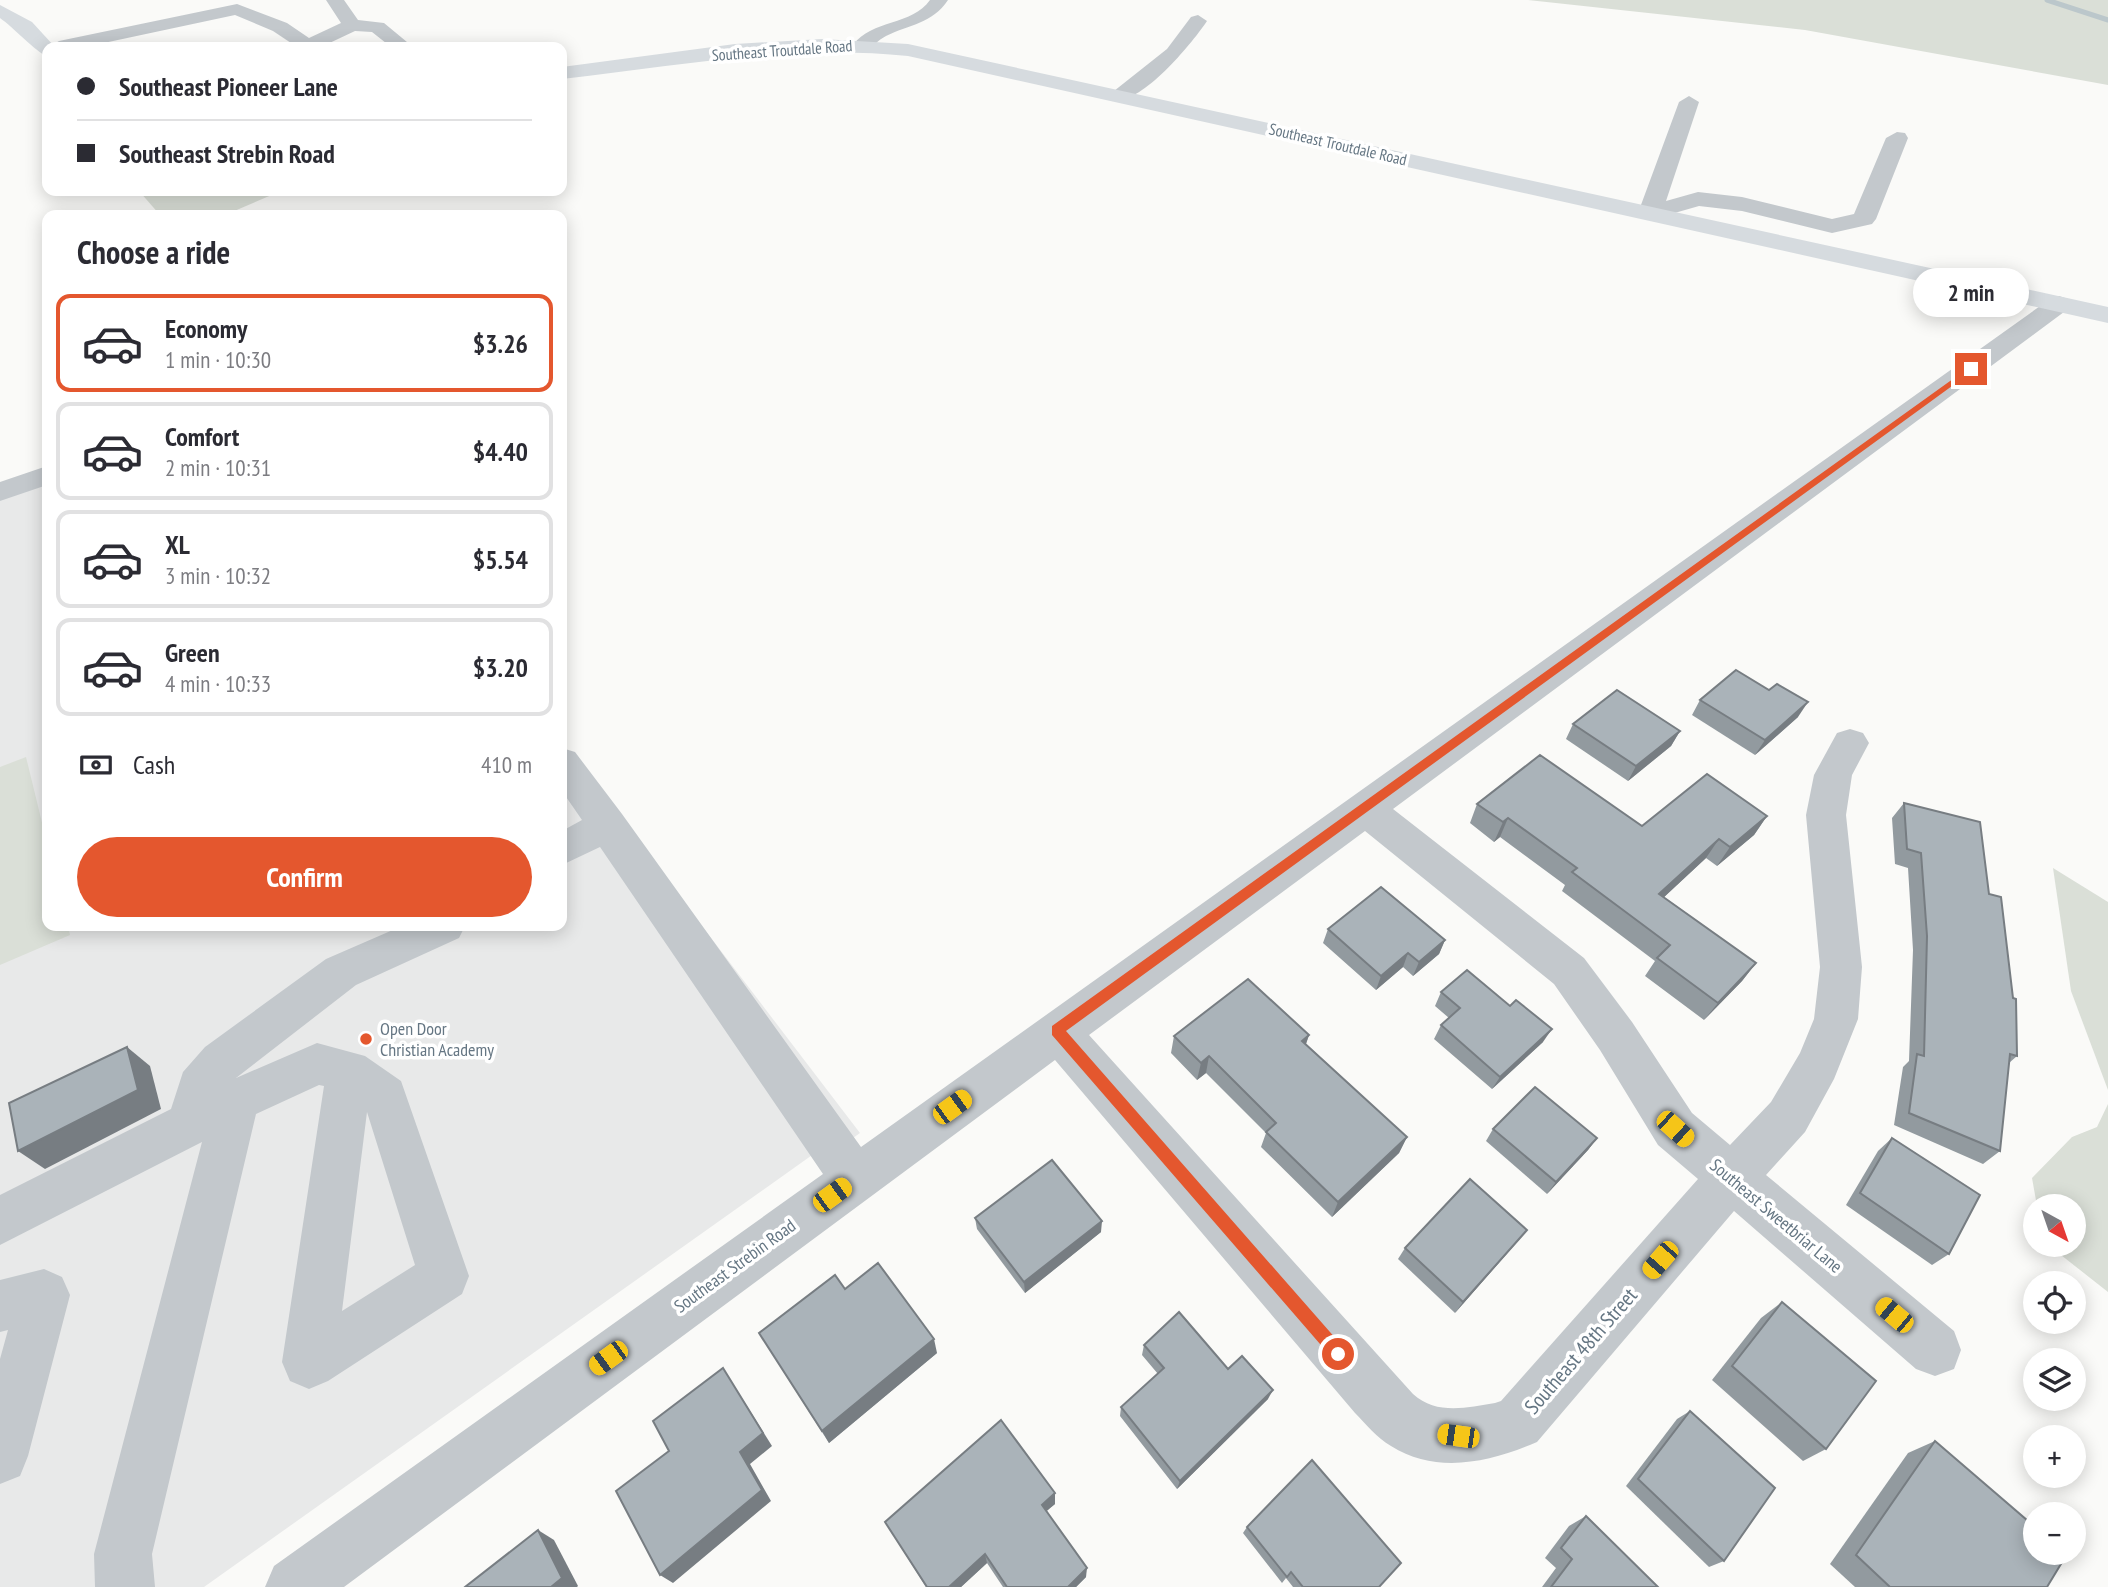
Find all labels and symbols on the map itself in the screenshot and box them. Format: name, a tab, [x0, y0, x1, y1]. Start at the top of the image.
street label: Southeast Troutdale Road	[711, 35, 853, 65]
street label: Southeast Troutdale Road	[1267, 118, 1409, 170]
callout: 2 min	[1913, 268, 2029, 316]
route end	[1955, 353, 1987, 385]
place label: Open Door Christian Academy	[380, 1017, 494, 1061]
marker: Open Door Christian Academy	[358, 1031, 374, 1047]
car	[929, 1086, 976, 1128]
car	[1653, 1107, 1698, 1151]
street label: Southeast Sweetbriar Lane	[1705, 1154, 1847, 1278]
car	[809, 1174, 856, 1216]
north arrow	[2023, 1194, 2086, 1256]
street label: Southeast Strebin Road	[669, 1214, 800, 1317]
car	[1639, 1237, 1682, 1283]
street label: Southeast 48th Street	[1518, 1282, 1643, 1419]
car	[1872, 1293, 1917, 1337]
car	[585, 1337, 632, 1379]
route start	[1322, 1338, 1354, 1370]
car	[1436, 1423, 1481, 1449]

